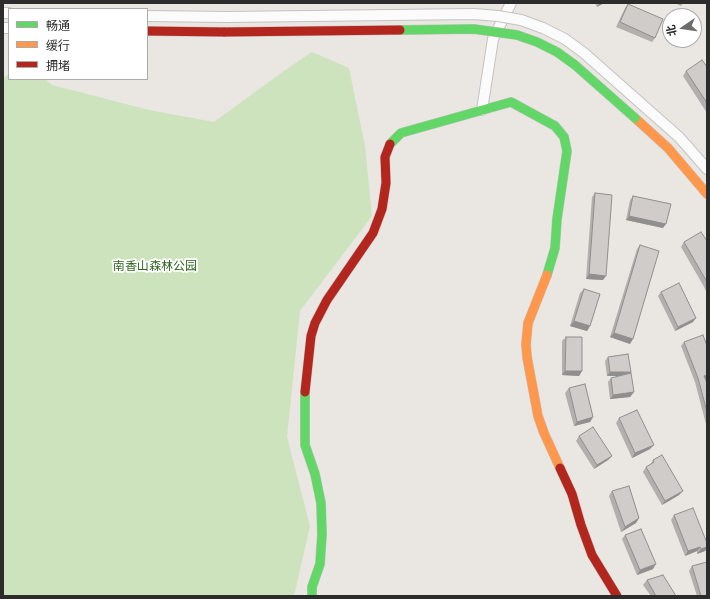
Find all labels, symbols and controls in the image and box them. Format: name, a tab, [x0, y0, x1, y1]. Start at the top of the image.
legend	[8, 8, 148, 80]
north arrow	[662, 8, 702, 48]
text: 畅通	[46, 18, 70, 33]
text: 北	[663, 24, 679, 37]
text: 缓行	[46, 38, 70, 53]
text: 拥堵	[46, 58, 70, 73]
park label: 南香山森林公园	[113, 259, 197, 273]

